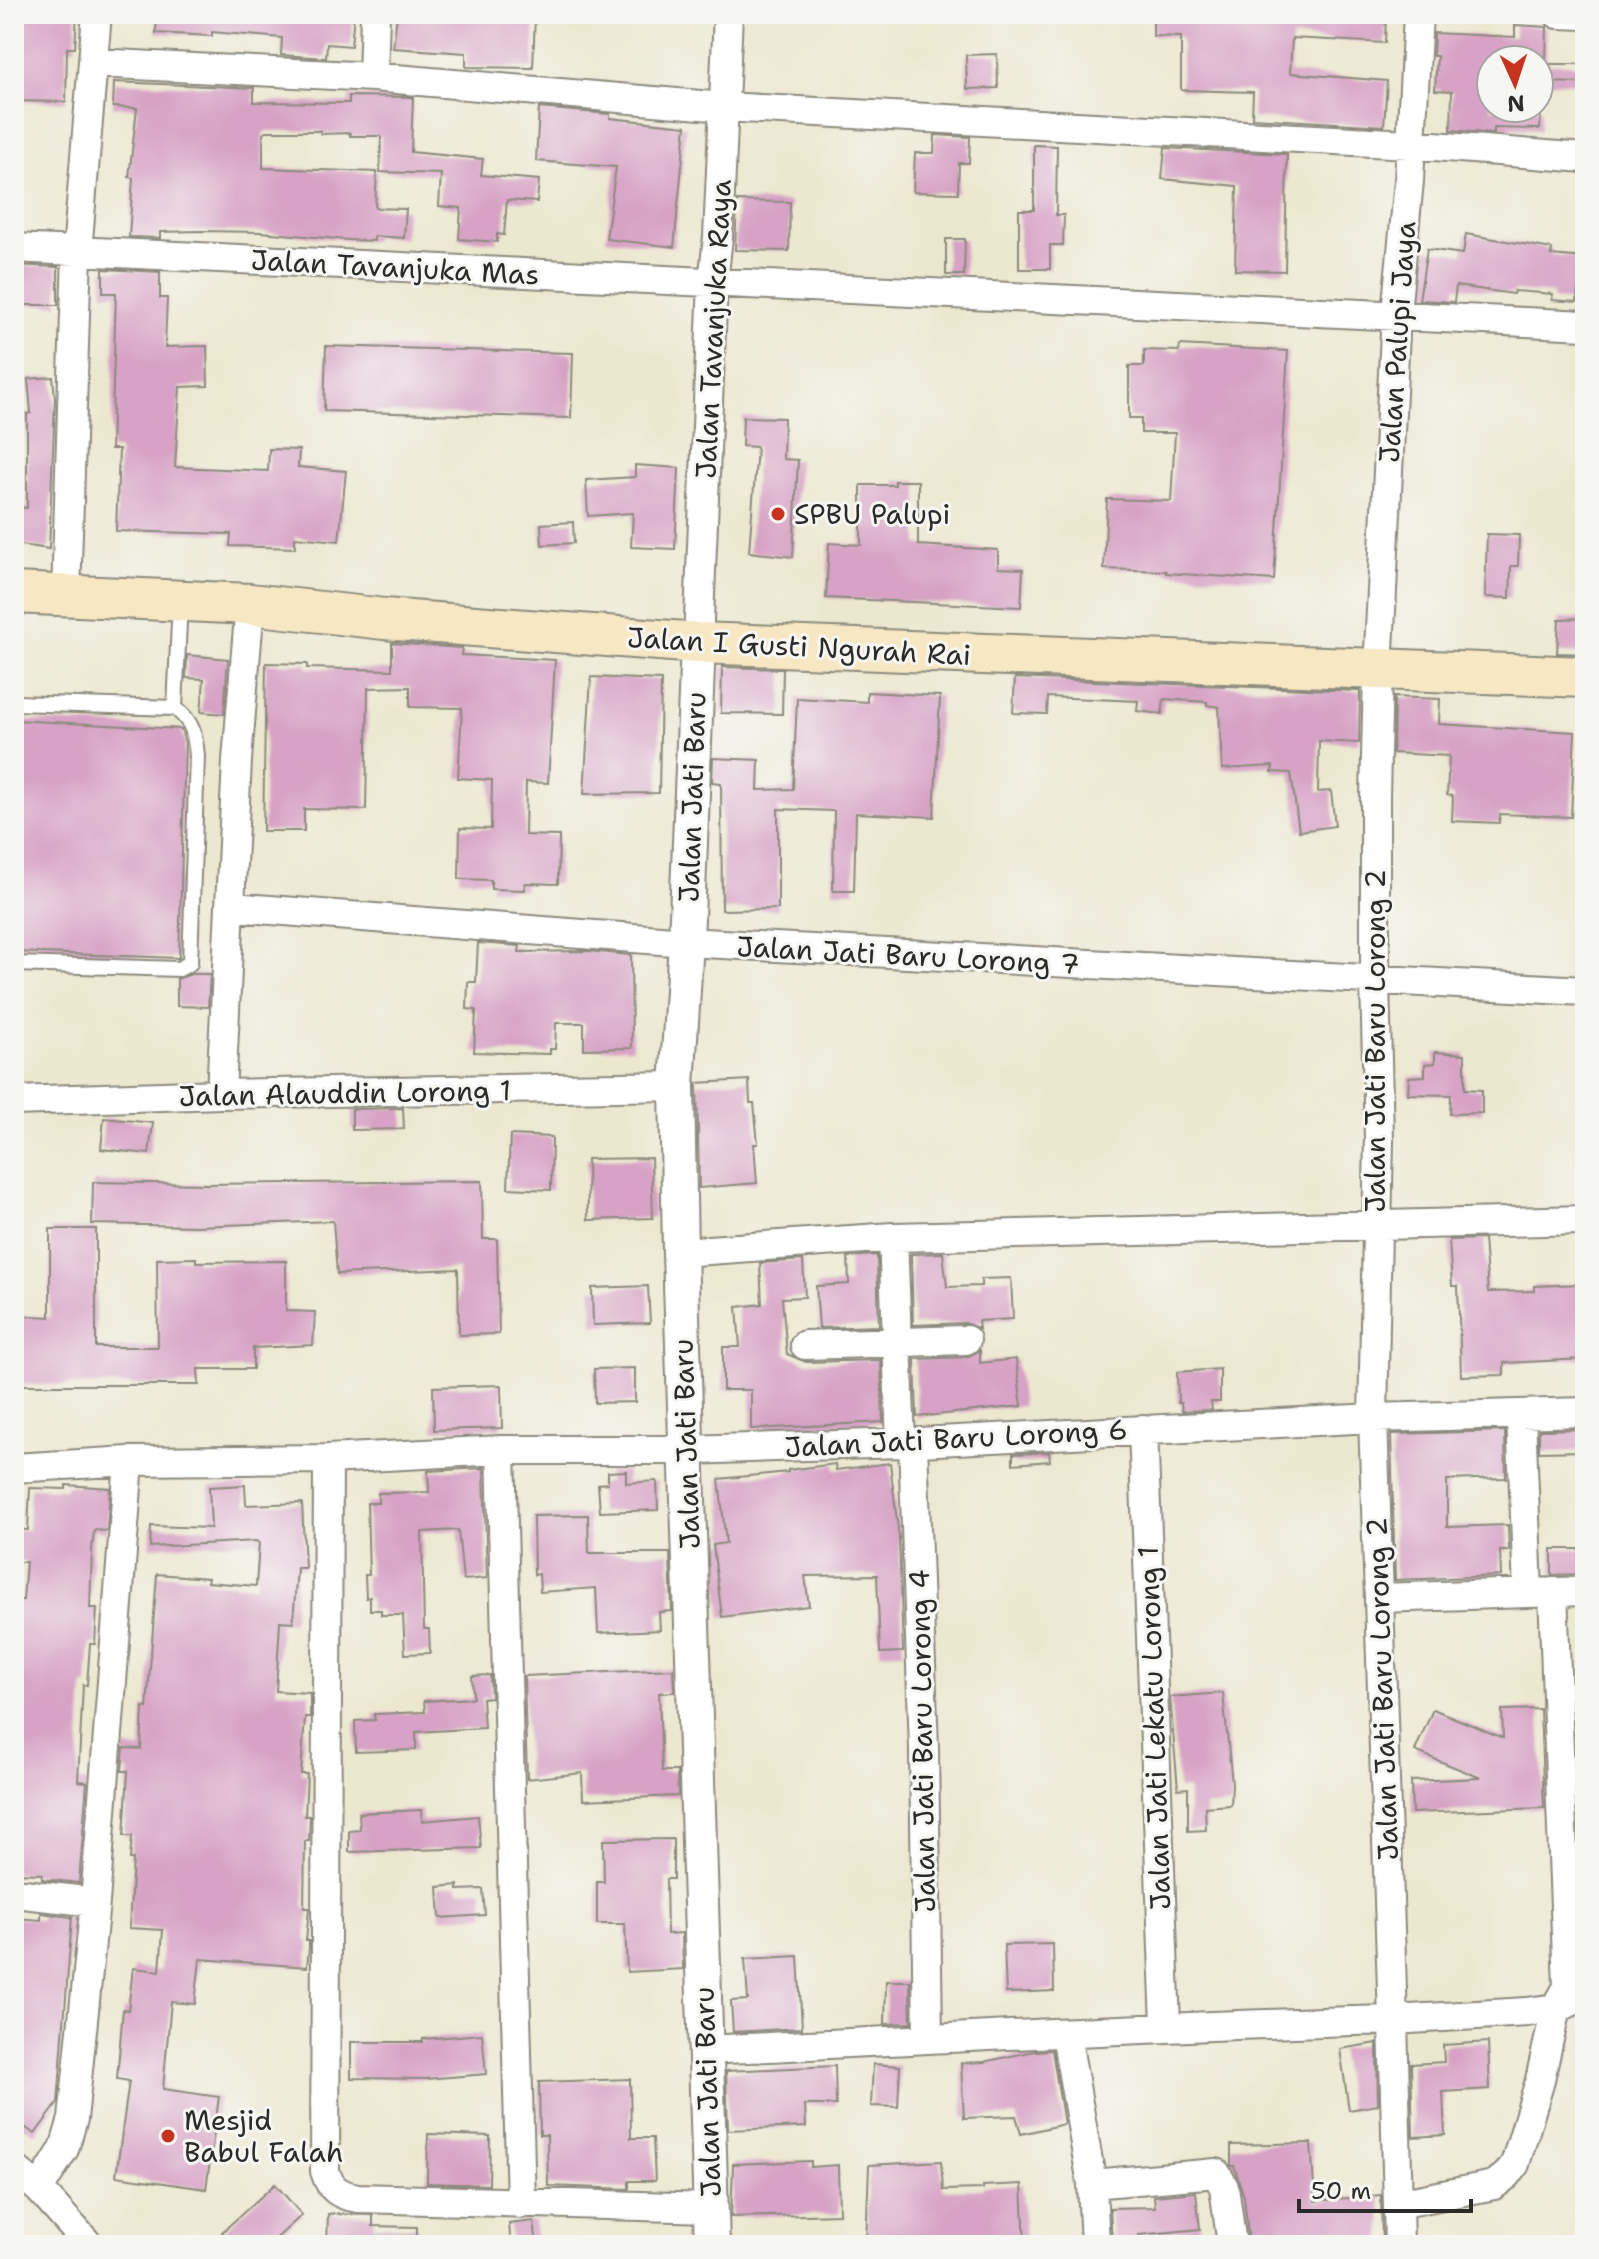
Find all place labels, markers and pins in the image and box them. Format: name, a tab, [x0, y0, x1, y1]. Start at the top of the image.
place label: SPBU Palupi	[794, 495, 950, 533]
marker: SPBU Palupi	[769, 505, 787, 523]
place label: Mesjid Babul Falah	[184, 2101, 343, 2171]
marker: Mesjid Babul Falah	[159, 2127, 177, 2145]

